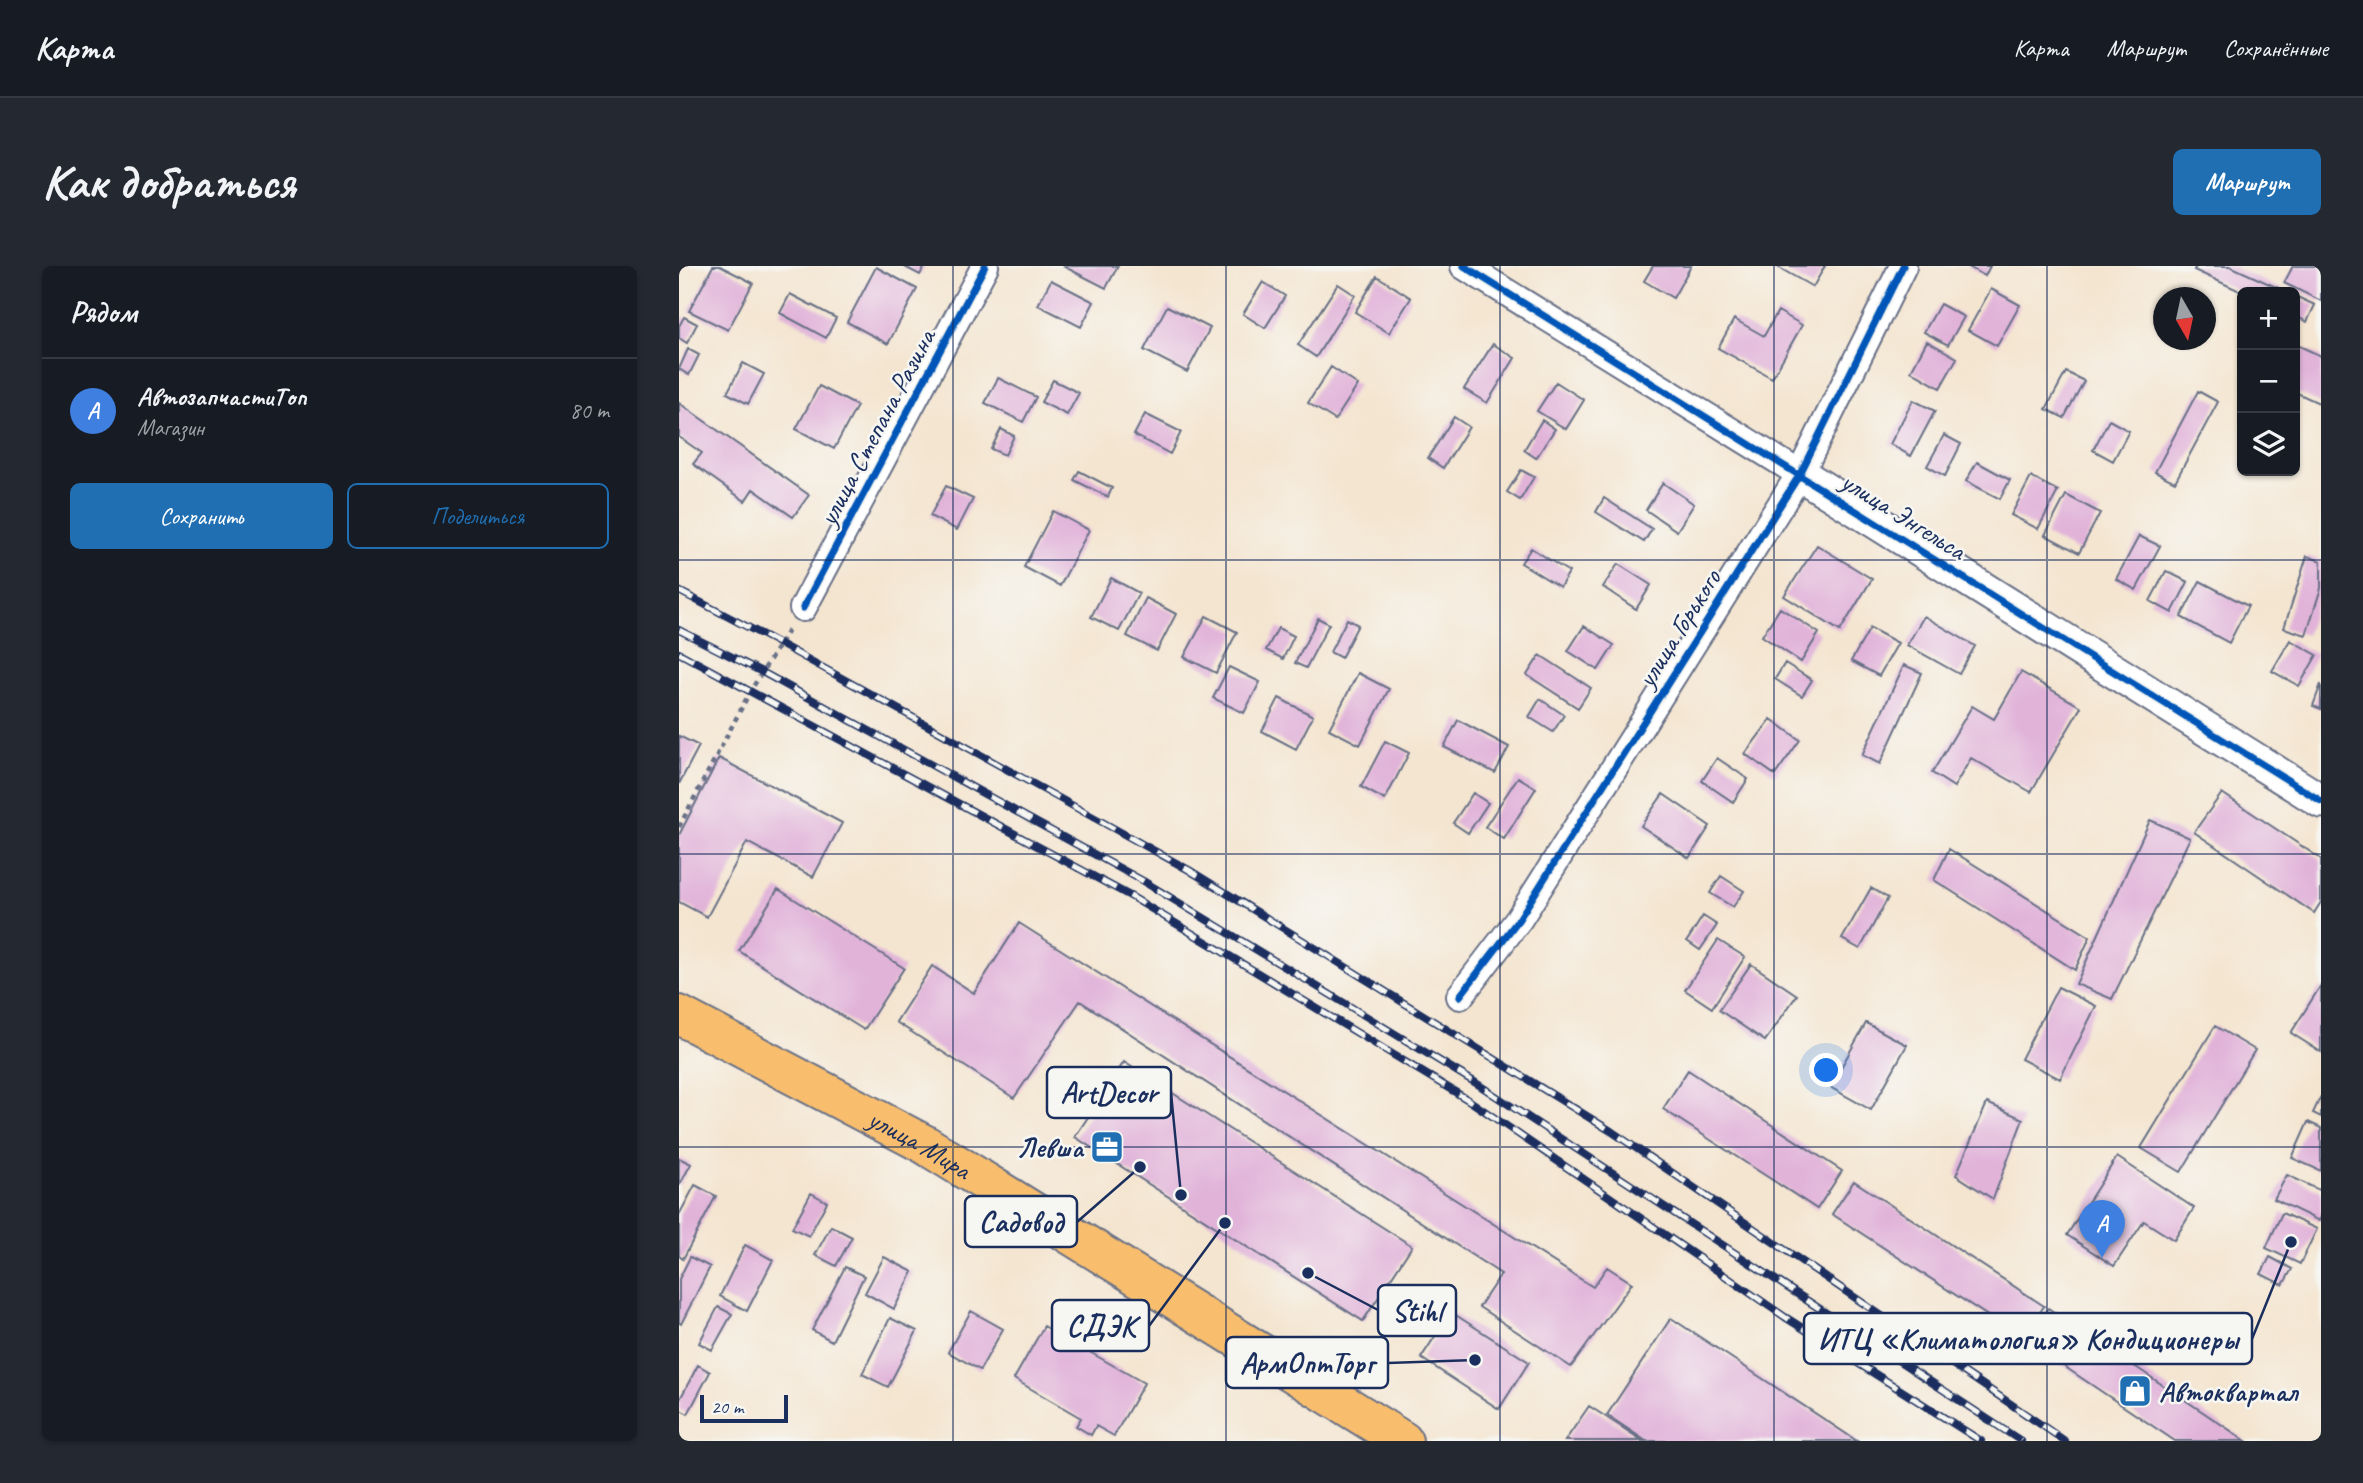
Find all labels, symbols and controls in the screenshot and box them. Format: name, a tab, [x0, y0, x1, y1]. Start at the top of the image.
text: Карта	[35, 27, 114, 69]
text: Карта	[2014, 33, 2069, 63]
text: Маршрут	[2107, 33, 2186, 63]
text: Сохранённые	[2224, 33, 2328, 63]
button: Маршрут	[2173, 149, 2321, 215]
text: Как добраться	[42, 151, 295, 213]
north arrow	[2153, 287, 2216, 350]
map controls	[2237, 287, 2300, 476]
button: +	[2237, 287, 2300, 350]
text: Рядом	[70, 293, 137, 331]
street label: улица Степана Разина	[809, 321, 944, 533]
button: −	[2237, 350, 2300, 413]
text: АвтозапчастиТоп	[137, 380, 307, 413]
text: A	[87, 396, 99, 425]
text: 80 m	[570, 396, 609, 425]
text: Магазин	[137, 413, 204, 442]
button: layers	[2237, 413, 2300, 476]
street label: улица Энгельса	[1833, 462, 1974, 568]
button: Сохранить	[70, 483, 333, 549]
button: Поделиться	[347, 483, 609, 549]
street label: улица Горького	[1627, 561, 1730, 696]
your location	[1809, 1053, 1843, 1087]
callout: ArtDecor	[1047, 1067, 1171, 1118]
text: ArtDecor	[1061, 1074, 1161, 1112]
street label: улица Мира	[861, 1100, 979, 1188]
office icon: Левша	[1088, 1128, 1126, 1166]
place label: Левша	[1017, 1130, 1085, 1165]
callout: Садовод	[965, 1196, 1077, 1247]
pin: A	[2079, 1200, 2125, 1258]
text: Садовод	[979, 1203, 1066, 1241]
callout: Stihl	[1378, 1285, 1456, 1336]
text: Stihl	[1392, 1292, 1448, 1330]
callout: СДЭК	[1052, 1300, 1149, 1351]
text: СДЭК	[1067, 1307, 1141, 1345]
callout: ИТЦ «Климатология» Кондиционеры	[1804, 1313, 2252, 1364]
text: ИТЦ «Климатология» Кондиционеры	[1818, 1320, 2241, 1358]
callout: АрмОптТорг	[1226, 1337, 1388, 1388]
text: АрмОптТорг	[1240, 1344, 1378, 1382]
shop icon: Автоквартал	[2116, 1372, 2154, 1410]
place label: Автоквартал	[2159, 1374, 2300, 1409]
scale bar	[700, 1392, 787, 1424]
text: 20 m	[711, 1395, 743, 1419]

